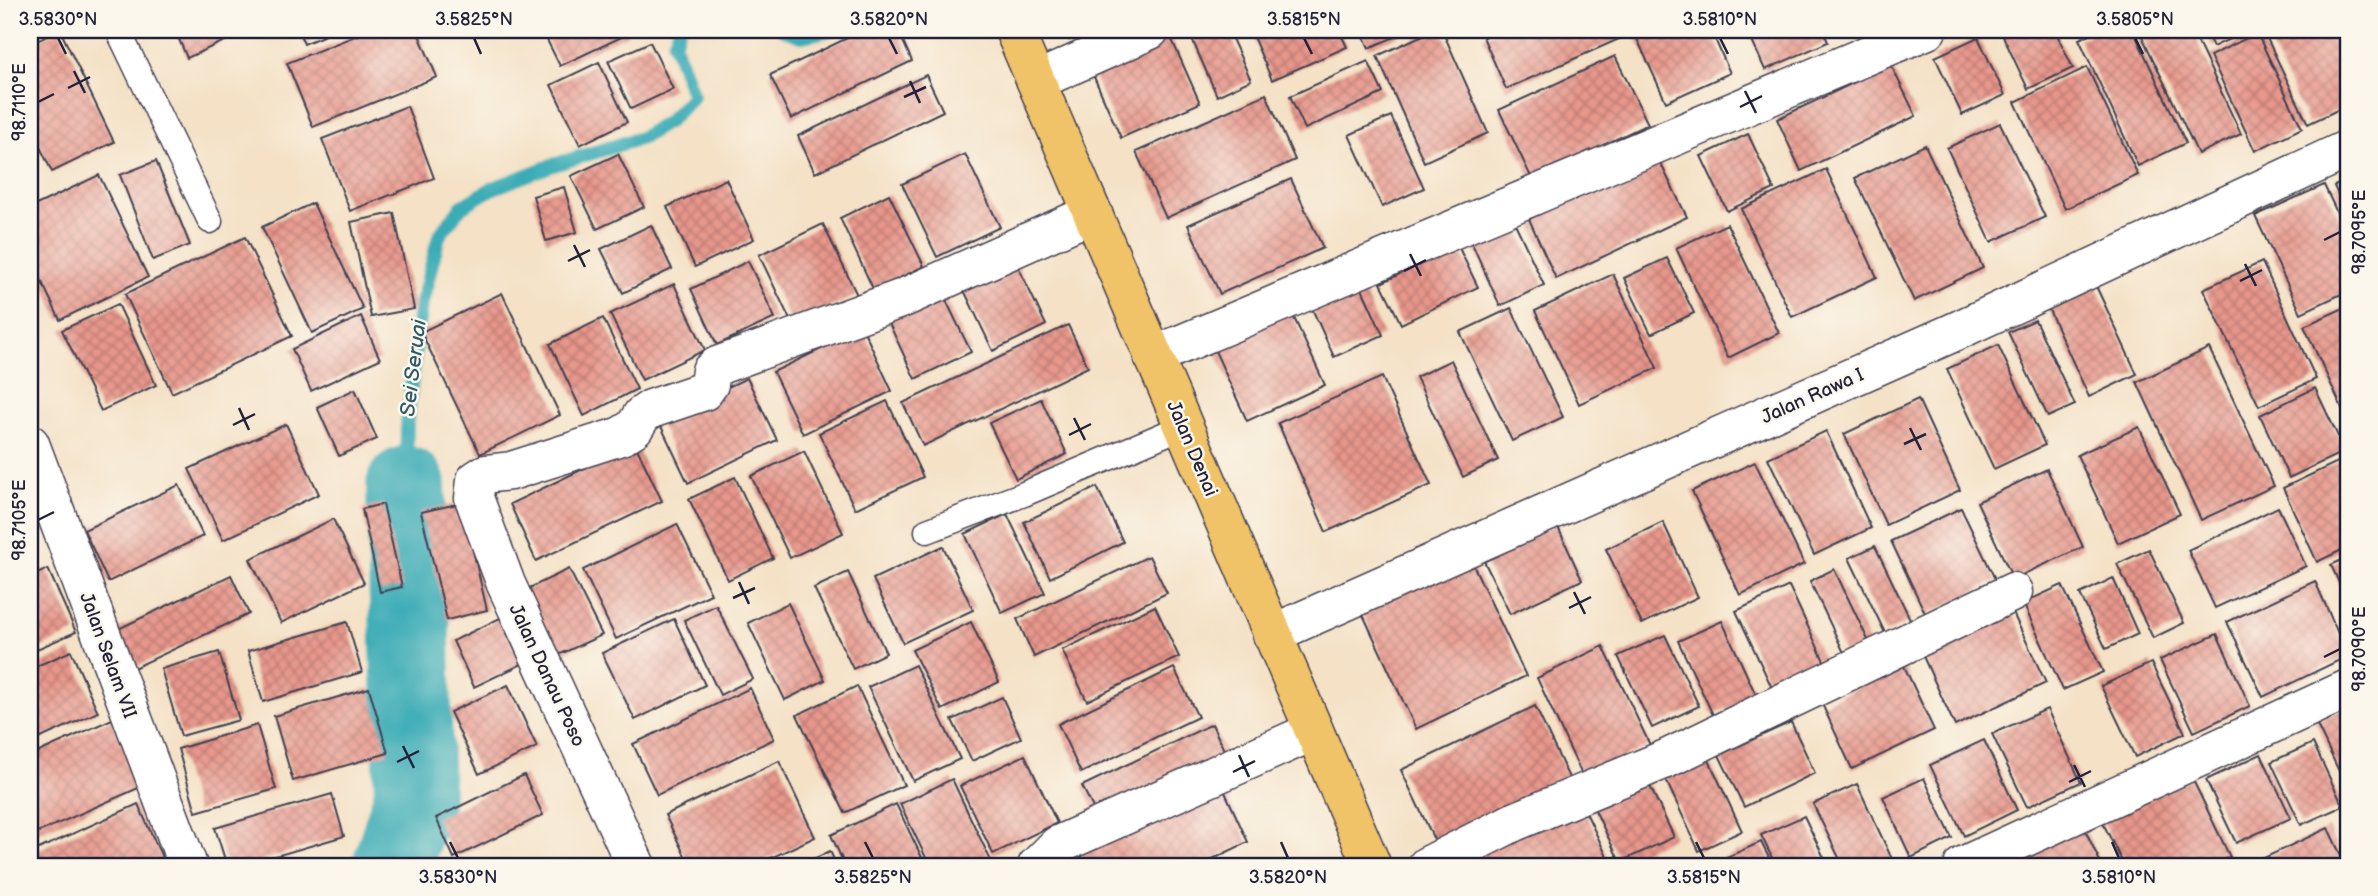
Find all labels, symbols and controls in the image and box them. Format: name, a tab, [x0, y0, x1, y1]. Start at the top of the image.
text: 3.5830°N	[19, 9, 97, 30]
text: 3.5825°N	[435, 9, 513, 30]
text: 3.5820°N	[850, 9, 928, 30]
text: 3.5815°N	[1267, 9, 1341, 30]
text: 3.5810°N	[1683, 9, 1757, 30]
text: 3.5805°N	[2096, 9, 2174, 30]
text: 98.7110°E	[9, 63, 30, 141]
text: 98.7095°E	[2349, 190, 2370, 274]
water label: Sei Seruai	[395, 317, 432, 418]
street label: Jalan Rawa I	[1758, 364, 1867, 429]
street label: Jalan Denai	[1161, 397, 1222, 500]
text: 98.7105°E	[9, 479, 30, 561]
street label: Jalan Selam VII	[74, 590, 141, 722]
street label: Jalan Danau Poso	[504, 601, 590, 751]
text: 98.7090°E	[2349, 606, 2370, 691]
text: 3.5830°N	[419, 867, 497, 888]
text: 3.5825°N	[834, 867, 912, 888]
text: 3.5820°N	[1249, 867, 1327, 888]
text: 3.5815°N	[1667, 867, 1741, 888]
text: 3.5810°N	[2082, 867, 2156, 888]

